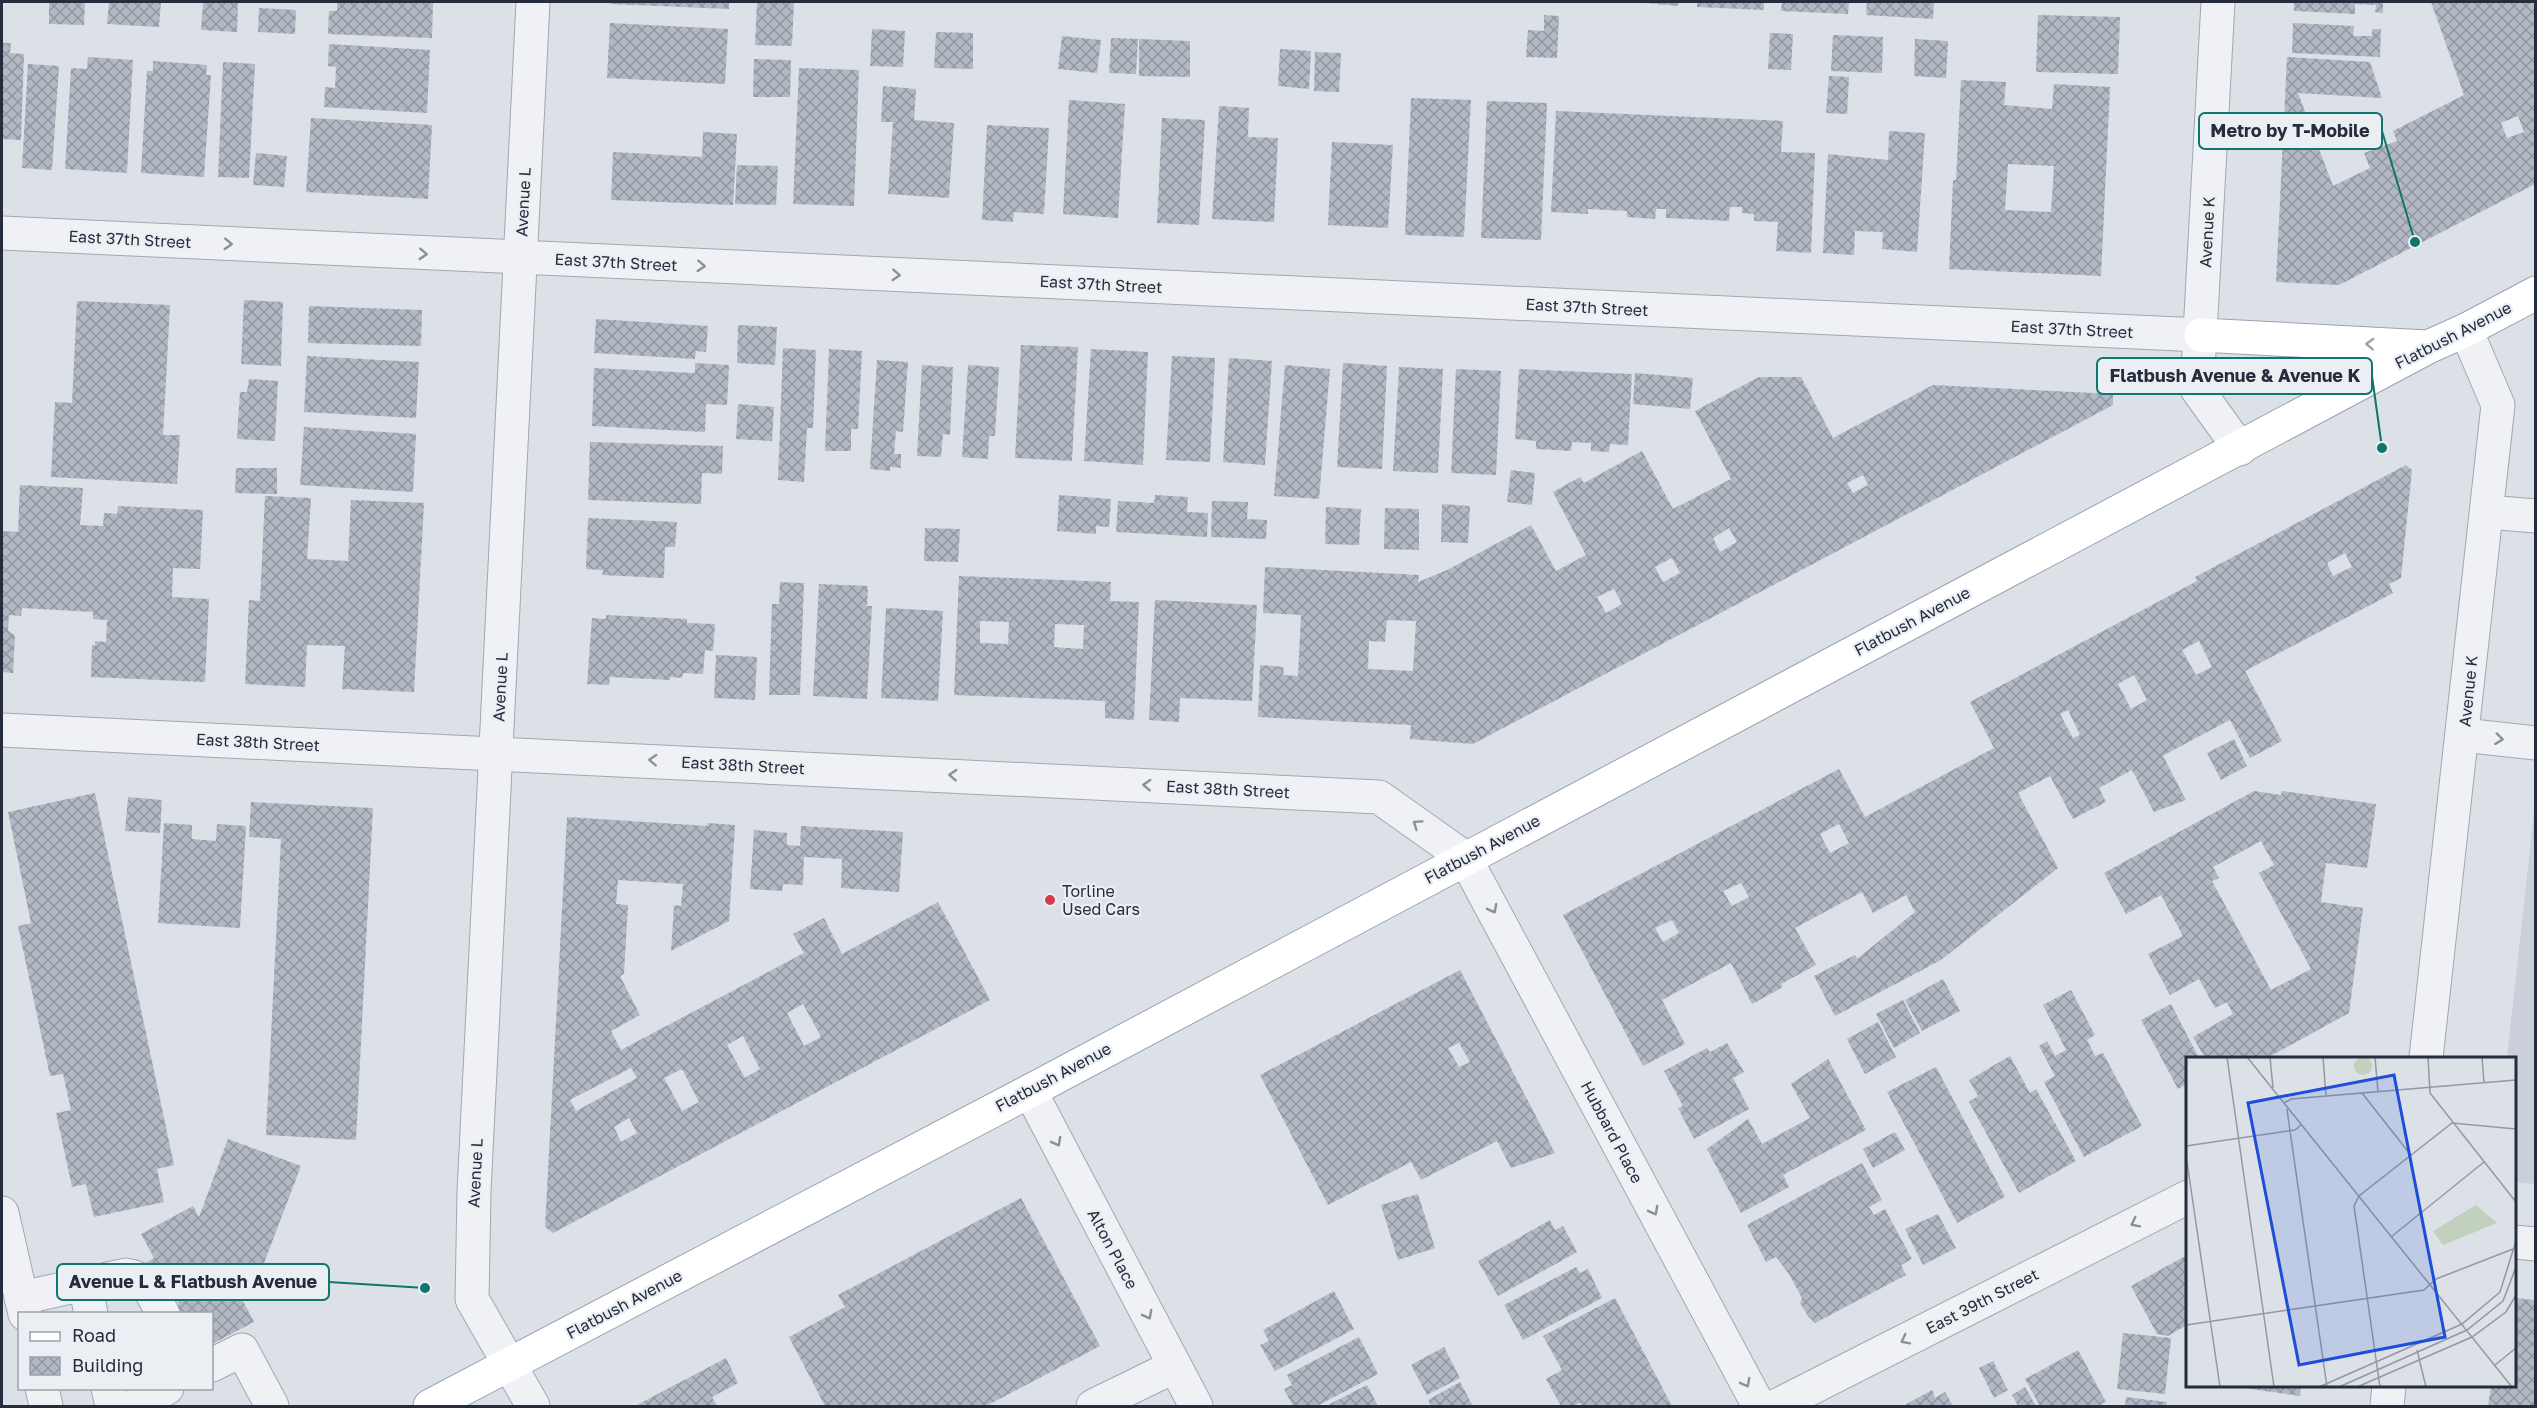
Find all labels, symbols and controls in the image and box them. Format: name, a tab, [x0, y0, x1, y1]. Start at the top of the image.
callout: Metro by T-Mobile	[2199, 113, 2382, 149]
text: Metro by T-Mobile	[2210, 119, 2370, 141]
street label: Avenue L	[511, 167, 535, 237]
street label: Avenue K	[2195, 196, 2219, 268]
street label: East 37th Street	[68, 226, 192, 252]
one-way arrow	[223, 238, 232, 251]
one-way arrow	[418, 247, 427, 260]
street label: East 37th Street	[554, 249, 678, 275]
one-way arrow	[697, 260, 706, 273]
one-way arrow	[892, 269, 901, 281]
street label: East 37th Street	[1039, 271, 1163, 297]
street label: East 37th Street	[1525, 294, 1649, 320]
street label: Flatbush Avenue	[2391, 297, 2515, 373]
street label: East 37th Street	[2010, 316, 2134, 342]
one-way arrow	[2365, 337, 2374, 350]
callout: Flatbush Avenue & Avenue K	[2097, 358, 2372, 394]
text: Flatbush Avenue & Avenue K	[2109, 364, 2361, 386]
street label: Flatbush Avenue	[1851, 582, 1973, 660]
street label: Avenue L	[488, 652, 512, 722]
street label: Avenue K	[2454, 654, 2482, 728]
street label: East 38th Street	[195, 729, 321, 755]
one-way arrow	[2495, 732, 2504, 745]
street label: East 38th Street	[680, 752, 806, 778]
one-way arrow	[649, 754, 658, 767]
one-way arrow	[948, 769, 957, 782]
street label: East 38th Street	[1165, 776, 1291, 802]
one-way arrow	[1143, 779, 1152, 792]
street label: Flatbush Avenue	[1421, 810, 1543, 888]
one-way arrow	[1413, 820, 1424, 831]
place label: Torline Used Cars	[1062, 881, 1140, 919]
marker: Torline Used Cars	[1043, 893, 1057, 907]
one-way arrow	[1486, 903, 1497, 914]
street label: Flatbush Avenue	[992, 1038, 1114, 1116]
inset map	[2186, 1057, 2516, 1387]
street label: Hubbard Place	[1577, 1077, 1647, 1187]
one-way arrow	[1050, 1136, 1061, 1147]
street label: Avenue L	[463, 1138, 487, 1208]
one-way arrow	[1647, 1205, 1658, 1215]
street label: Alton Place	[1084, 1206, 1142, 1292]
one-way arrow	[2131, 1216, 2142, 1227]
callout: Avenue L & Flatbush Avenue	[57, 1264, 329, 1300]
street label: East 39th Street	[1922, 1264, 2042, 1338]
street label: Flatbush Avenue	[563, 1265, 685, 1343]
text: Avenue L & Flatbush Avenue	[69, 1270, 318, 1292]
one-way arrow	[1141, 1309, 1152, 1319]
legend	[18, 1312, 213, 1390]
text: Road	[72, 1324, 116, 1346]
one-way arrow	[1901, 1333, 1912, 1344]
text: Building	[72, 1354, 143, 1376]
one-way arrow	[1739, 1377, 1750, 1387]

